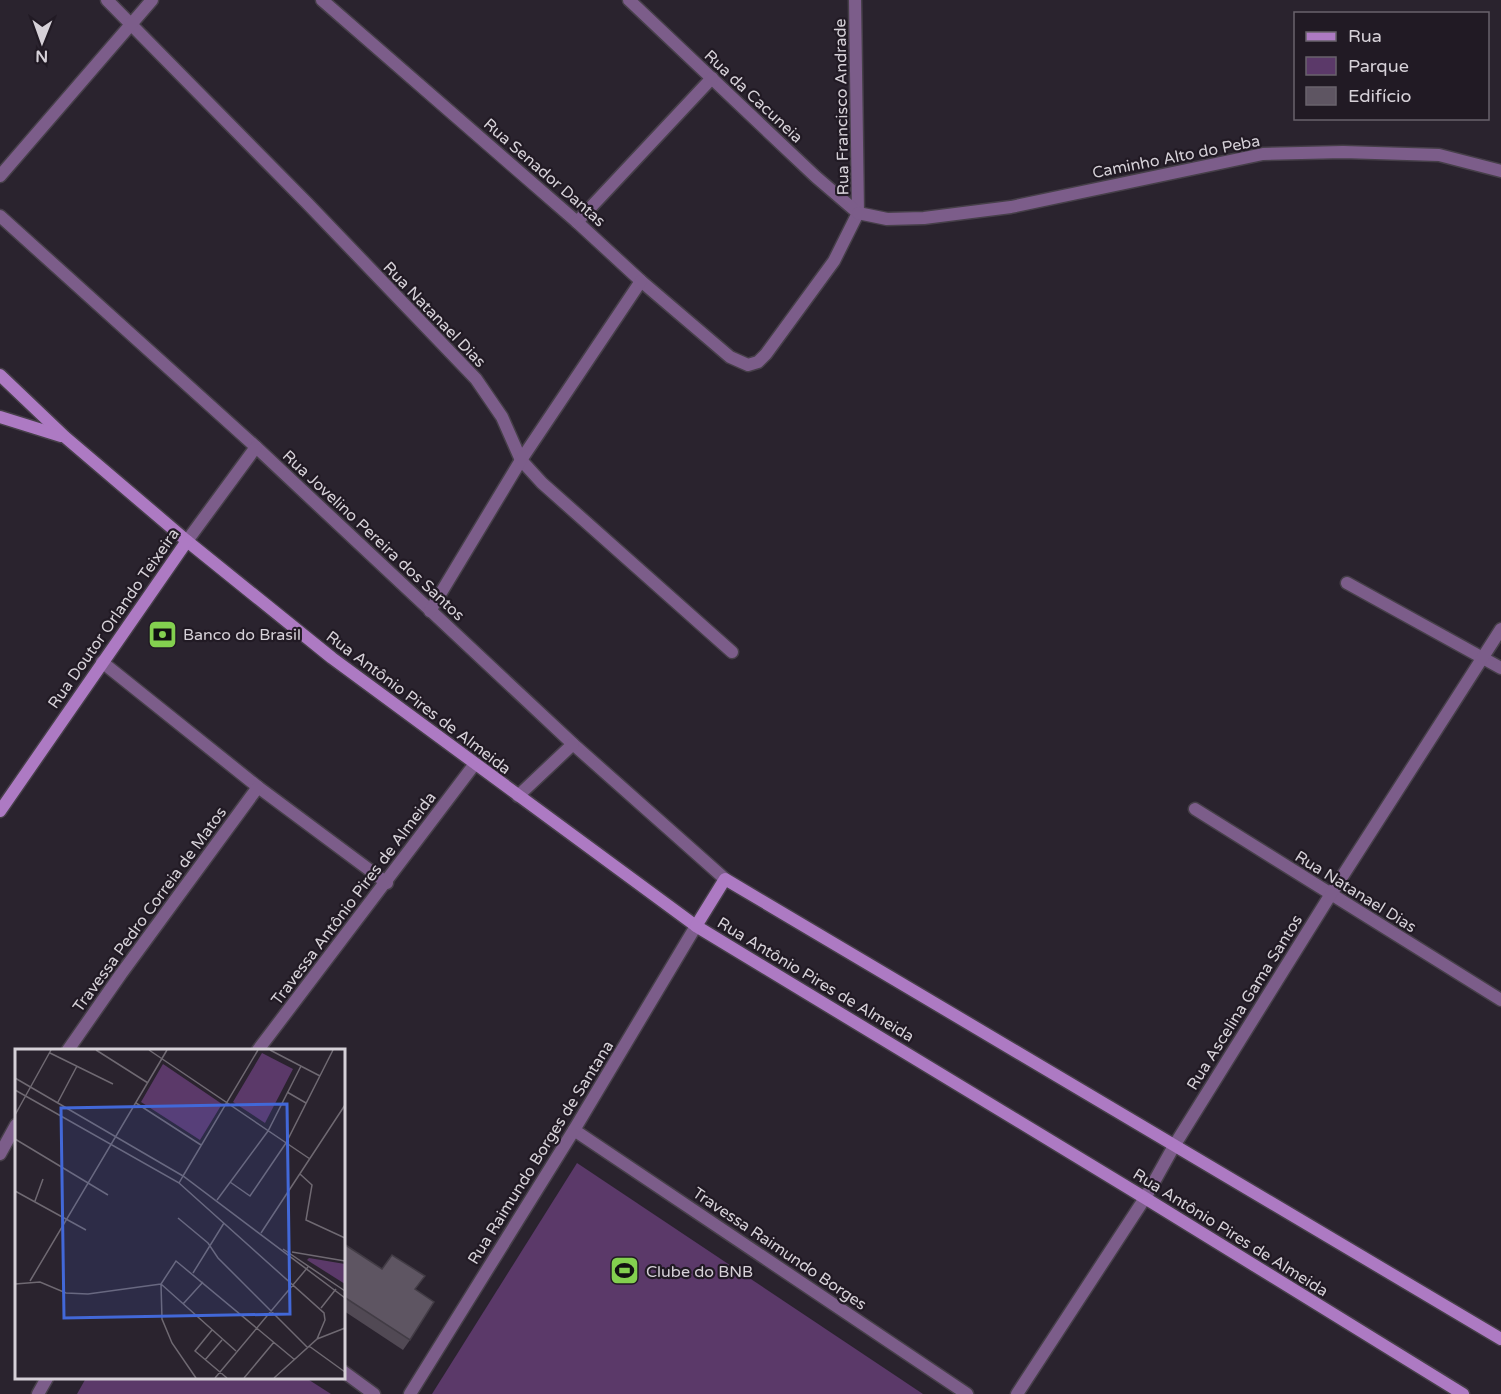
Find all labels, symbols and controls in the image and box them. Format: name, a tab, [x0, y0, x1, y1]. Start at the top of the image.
north arrow	[12, 12, 72, 72]
legend	[1294, 12, 1489, 120]
street label: Rua Francisco Andrade	[830, 18, 854, 196]
text: Rua	[1348, 25, 1382, 47]
text: N	[35, 46, 48, 66]
street label: Rua da Cacuneia	[700, 46, 807, 148]
text: Parque	[1348, 55, 1409, 77]
text: Edifício	[1348, 85, 1412, 107]
street label: Rua Senador Dantas	[479, 114, 609, 231]
street label: Caminho Alto do Peba	[1091, 131, 1262, 183]
street label: Rua Natanael Dias	[379, 258, 490, 372]
street label: Rua Jovelino Pereira dos Santos	[278, 446, 469, 625]
street label: Rua Doutor Orlando Teixeira	[44, 525, 184, 713]
bank icon: Banco do Brasil	[146, 618, 178, 650]
place label: Banco do Brasil	[183, 625, 301, 645]
street label: Rua Antônio Pires de Almeida	[322, 627, 515, 779]
street label: Travessa Antônio Pires de Almeida	[267, 788, 441, 1009]
street label: Travessa Pedro Correia de Matos	[69, 803, 231, 1016]
street label: Rua Natanael Dias	[1291, 846, 1420, 937]
street label: Rua Ascelina Gama Santos	[1183, 911, 1307, 1094]
street label: Rua Antônio Pires de Almeida	[713, 913, 918, 1047]
street label: Rua Raimundo Borges de Santana	[463, 1037, 618, 1268]
inset map	[15, 1049, 345, 1379]
street label: Rua Antônio Pires de Almeida	[1129, 1164, 1332, 1301]
street label: Travessa Raimundo Borges	[689, 1183, 870, 1315]
sports icon: Clube do BNB	[609, 1255, 641, 1287]
place label: Clube do BNB	[646, 1262, 753, 1282]

